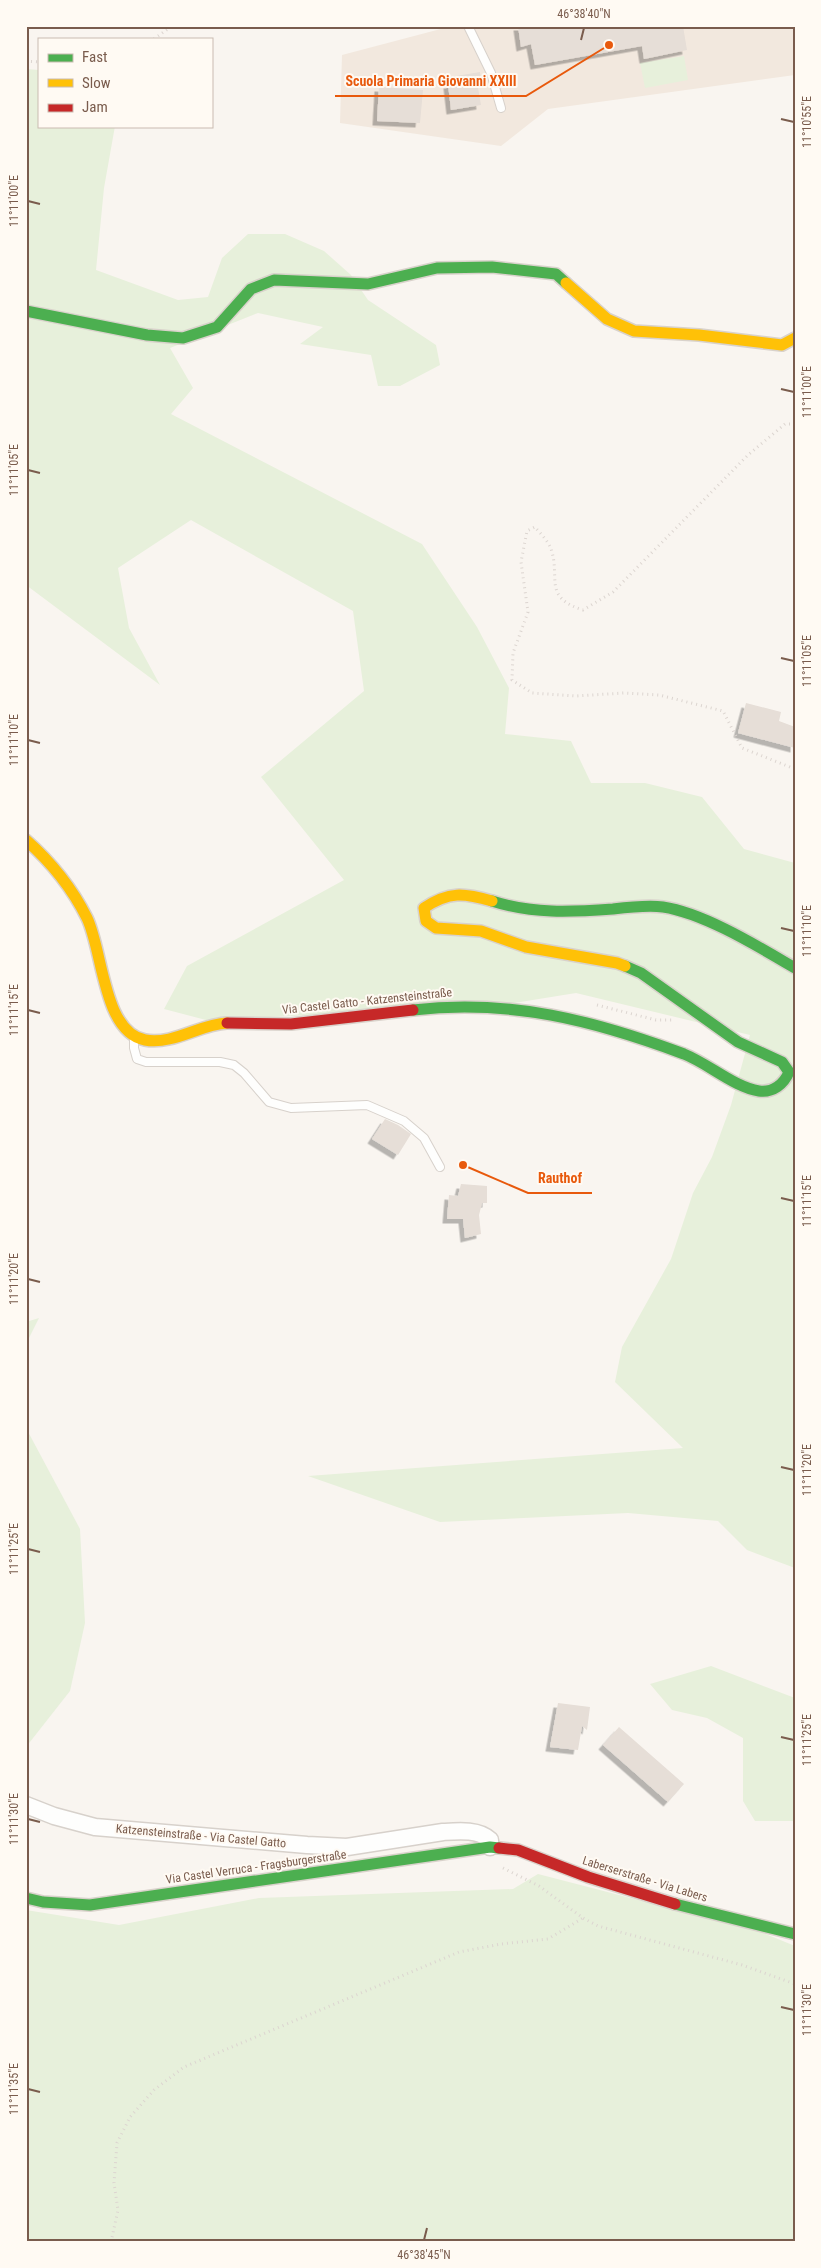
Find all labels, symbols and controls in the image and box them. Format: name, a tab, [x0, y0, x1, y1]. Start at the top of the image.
text: 46°38'40"N	[557, 7, 611, 21]
legend	[38, 38, 212, 128]
text: Fast	[82, 48, 107, 66]
callout: Scuola Primaria Giovanni XXIII	[335, 67, 526, 96]
text: Scuola Primaria Giovanni XXIII	[345, 73, 517, 89]
text: Slow	[82, 74, 111, 92]
text: 11°10'55"E	[800, 96, 814, 148]
text: Jam	[82, 98, 108, 116]
text: 11°11'00"E	[7, 175, 21, 227]
text: 11°11'00"E	[800, 366, 814, 418]
text: 11°11'05"E	[7, 444, 21, 496]
text: 11°11'05"E	[800, 635, 814, 687]
text: 11°11'10"E	[7, 714, 21, 766]
text: 11°11'10"E	[800, 905, 814, 957]
text: 11°11'15"E	[7, 984, 21, 1036]
street label: Via Castel Gatto - Katzensteinstraße	[281, 985, 453, 1017]
callout: Rauthof	[528, 1164, 592, 1193]
text: Rauthof	[538, 1170, 582, 1186]
text: 11°11'15"E	[800, 1175, 814, 1227]
text: 11°11'20"E	[7, 1253, 21, 1305]
text: 11°11'20"E	[800, 1444, 814, 1496]
text: 11°11'25"E	[7, 1523, 21, 1575]
text: 11°11'25"E	[800, 1714, 814, 1766]
text: 11°11'30"E	[7, 1793, 21, 1845]
street label: Katzensteinstraße - Via Castel Gatto	[115, 1822, 287, 1850]
street label: Via Castel Verruca - Fragsburgerstraße	[165, 1847, 348, 1887]
street label: Laberserstraße - Via Labers	[581, 1853, 709, 1905]
text: 11°11'30"E	[800, 1984, 814, 2036]
text: 11°11'35"E	[7, 2063, 21, 2115]
text: 46°38'45"N	[397, 2248, 451, 2262]

